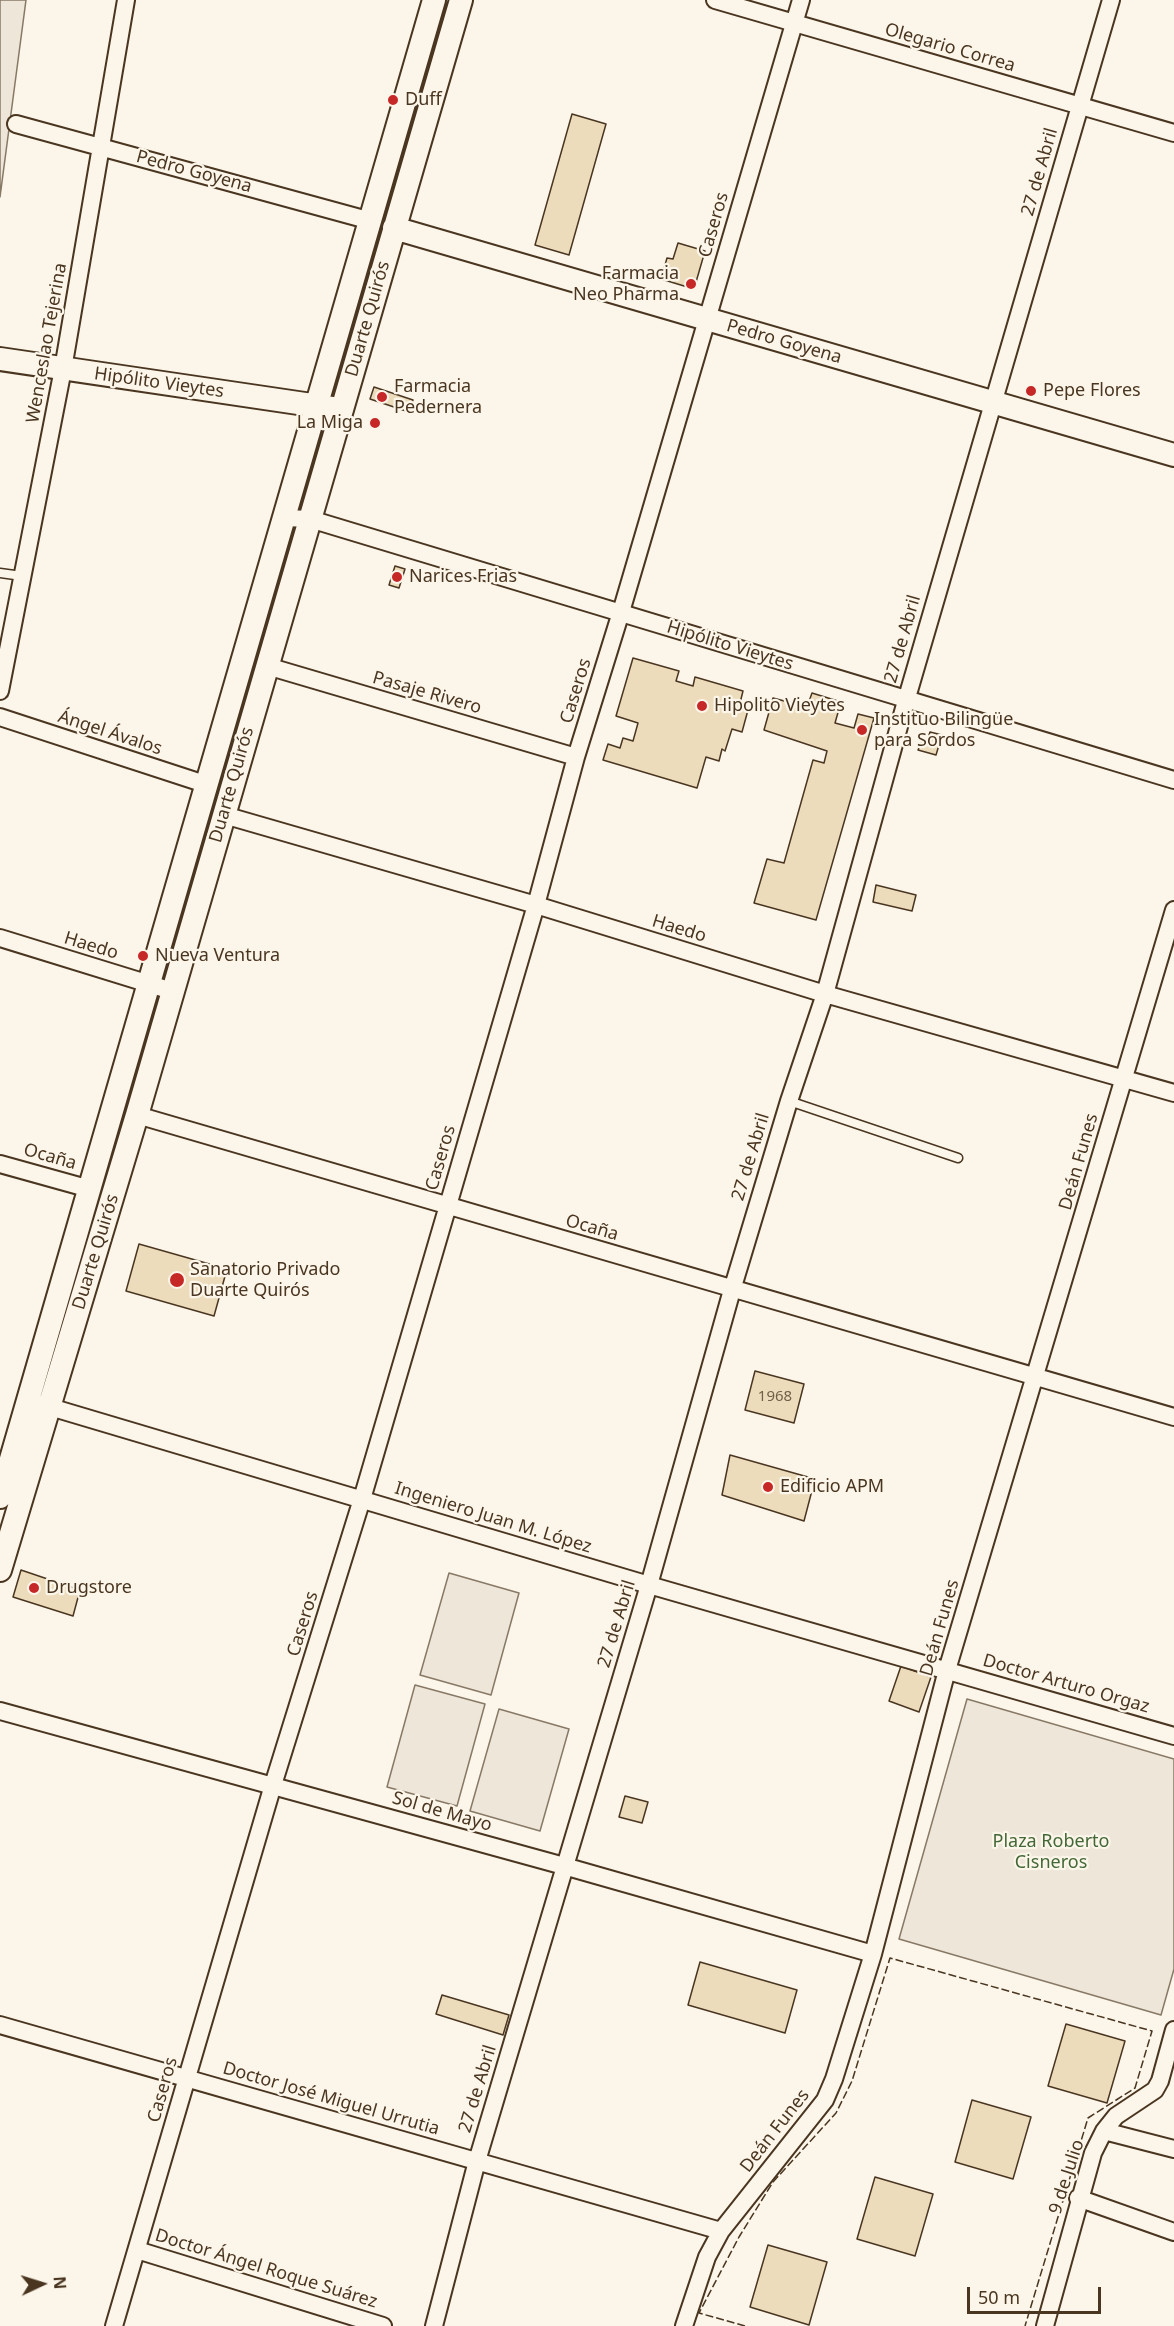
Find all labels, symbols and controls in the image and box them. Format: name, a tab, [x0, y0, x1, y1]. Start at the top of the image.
street label: Olegario Correa	[882, 19, 1018, 77]
place label: Duff	[405, 89, 442, 111]
marker: Duff	[386, 93, 400, 107]
street label: 27 de Abril	[1017, 126, 1063, 218]
street label: Pedro Goyena	[134, 146, 254, 198]
street label: Caseros	[694, 190, 734, 260]
street label: Duarte Quirós	[341, 259, 395, 379]
street label: Wenceslao Tejerina	[22, 261, 72, 425]
place label: Farmacia Neo Pharma	[573, 263, 679, 306]
marker: Farmacia Neo Pharma	[684, 277, 698, 291]
street label: Pedro Goyena	[724, 315, 844, 369]
street label: Hipólito Vieytes	[93, 363, 225, 403]
place label: Farmacia Pedernera	[394, 376, 482, 418]
place label: Pepe Flores	[1043, 380, 1141, 402]
marker: Pepe Flores	[1024, 384, 1038, 398]
marker: Farmacia Pedernera	[375, 390, 389, 404]
place label: La Miga	[297, 412, 363, 434]
marker: La Miga	[368, 416, 382, 430]
place label: Narices Frias	[409, 566, 517, 588]
marker: Narices Frias	[390, 570, 404, 584]
street label: 27 de Abril	[880, 593, 926, 685]
street label: Hipólito Vieytes	[664, 617, 796, 675]
street label: Caseros	[556, 656, 596, 726]
street label: Pasaje Rivero	[370, 667, 484, 719]
place label: Hipolito Vieytes	[714, 695, 845, 717]
marker: Hipolito Vieytes	[695, 699, 709, 713]
street label: Ángel Ávalos	[55, 706, 165, 760]
place label: Instituo Bilingüe para Sordos	[874, 709, 1013, 752]
marker: Instituo Bilingüe para Sordos	[855, 723, 869, 737]
street label: Duarte Quirós	[205, 725, 259, 845]
street label: Haedo	[649, 911, 709, 947]
street label: Haedo	[61, 928, 121, 964]
place label: Nueva Ventura	[155, 945, 280, 967]
marker: Nueva Ventura	[136, 949, 150, 963]
street label: 27 de Abril	[727, 1111, 775, 1203]
street label: Deán Funes	[1055, 1111, 1103, 1213]
street label: Caseros	[421, 1123, 461, 1193]
street label: Ocaña	[21, 1139, 79, 1175]
street label: Duarte Quirós	[68, 1192, 124, 1312]
street label: Ocaña	[563, 1210, 621, 1246]
place label: Sanatorio Privado Duarte Quirós	[190, 1259, 340, 1302]
marker: Sanatorio Privado Duarte Quirós	[168, 1271, 186, 1289]
house number: 1968	[758, 1388, 792, 1406]
place label: Edificio APM	[780, 1476, 884, 1498]
street label: Ingeniero Juan M. López	[392, 1478, 594, 1558]
marker: Edificio APM	[761, 1480, 775, 1494]
place label: Drugstore	[46, 1577, 132, 1599]
street label: Deán Funes	[916, 1577, 964, 1679]
street label: 27 de Abril	[593, 1578, 641, 1670]
marker: Drugstore	[27, 1581, 41, 1595]
street label: Caseros	[283, 1589, 323, 1659]
street label: Doctor Arturo Orgaz	[980, 1650, 1152, 1718]
street label: Sol de Mayo	[390, 1787, 494, 1837]
park label: Plaza Roberto Cisneros	[993, 1831, 1109, 1874]
street label: 27 de Abril	[454, 2043, 502, 2135]
street label: Caseros	[143, 2055, 183, 2125]
street label: Doctor José Miguel Urrutia	[220, 2058, 442, 2140]
street label: Deán Funes	[736, 2085, 814, 2177]
street label: 9 de Julio	[1045, 2137, 1089, 2217]
street label: Doctor Ángel Roque Suárez	[152, 2225, 380, 2313]
north arrow	[12, 2254, 72, 2314]
text: N	[49, 2275, 71, 2290]
scale bar	[970, 2275, 1104, 2313]
text: 50 m	[978, 2285, 1020, 2309]

